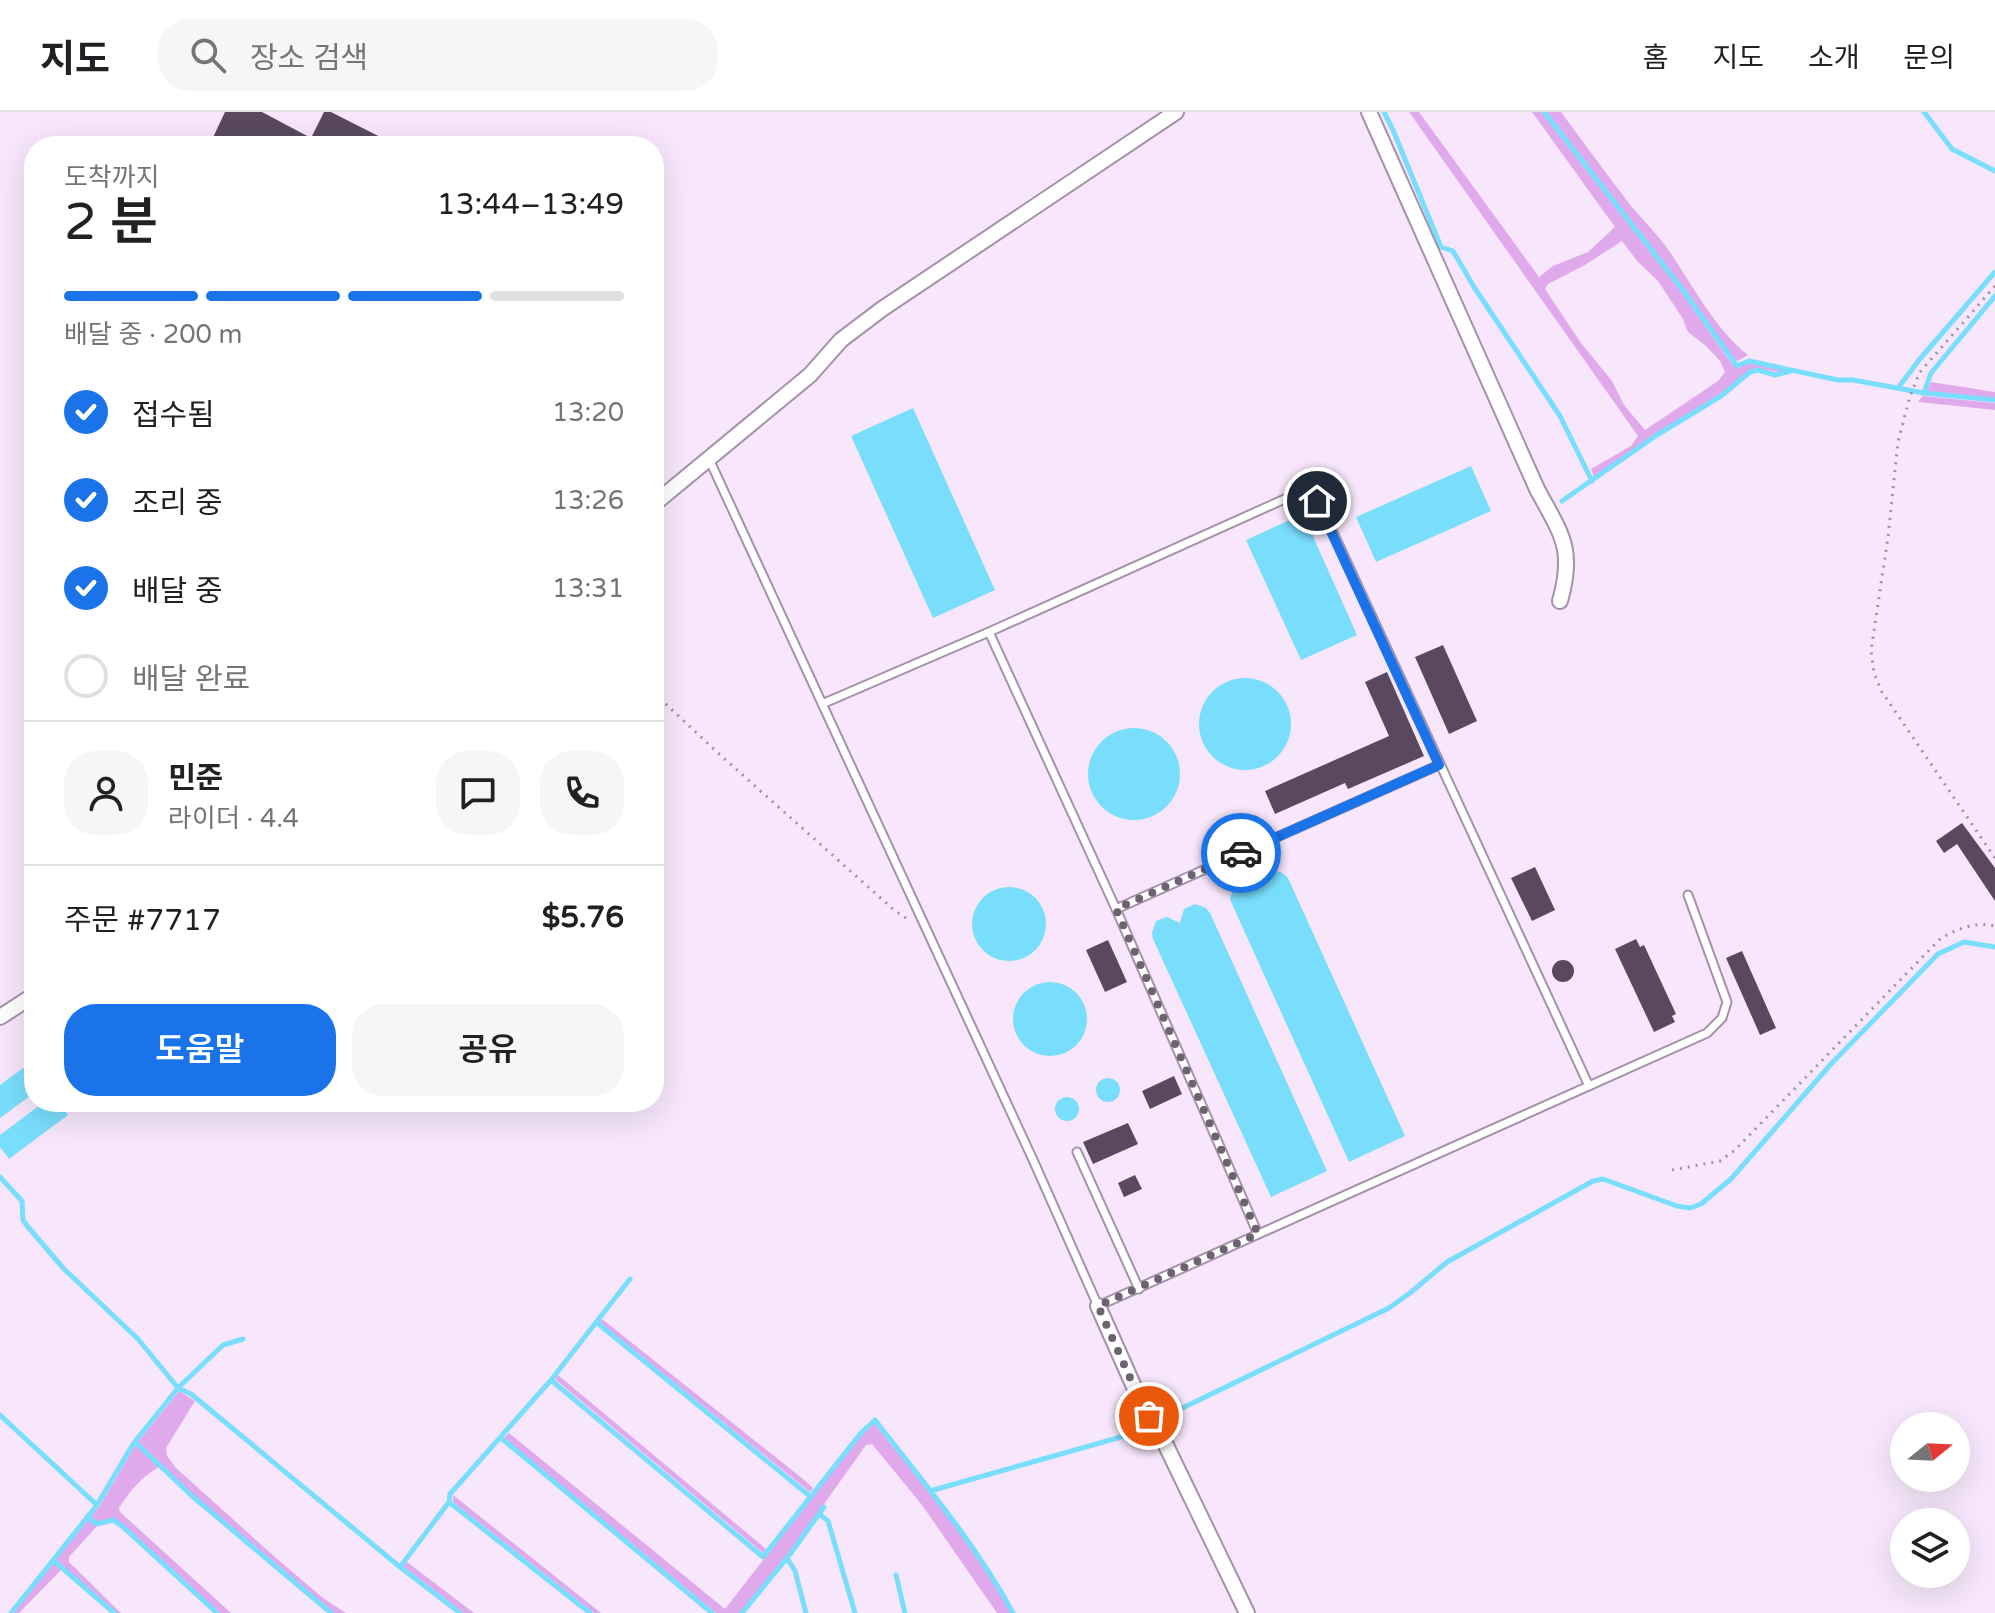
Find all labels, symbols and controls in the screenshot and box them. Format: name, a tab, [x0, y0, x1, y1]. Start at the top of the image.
search box	[158, 19, 718, 91]
icon: search	[186, 33, 230, 77]
text: 지도	[40, 37, 110, 83]
text: 장소 검색	[250, 40, 368, 77]
text: 홈	[1643, 41, 1668, 75]
text: 지도	[1712, 41, 1764, 75]
text: 소개	[1808, 41, 1859, 75]
text: 문의	[1903, 41, 1955, 75]
text: 도착까지	[64, 162, 160, 193]
text: 13:44–13:49	[437, 186, 624, 223]
text: 2 분	[64, 191, 158, 254]
text: 배달 중 · 200 m	[64, 319, 242, 350]
icon: check	[64, 390, 108, 434]
text: 접수됨	[132, 397, 215, 434]
text: 13:20	[552, 397, 624, 428]
pin	[1283, 467, 1351, 535]
icon: check	[64, 478, 108, 522]
icon: home	[1295, 479, 1339, 523]
text: 조리 중	[132, 485, 223, 522]
text: 13:26	[552, 485, 624, 516]
icon: check	[64, 566, 108, 610]
text: 배달 중	[132, 573, 223, 610]
text: 13:31	[552, 573, 624, 604]
text: 배달 완료	[132, 661, 250, 698]
button: person	[64, 751, 148, 835]
button: chat	[436, 751, 520, 835]
button: phone	[540, 751, 624, 835]
text: 민준	[168, 760, 223, 797]
text: 라이더 · 4.4	[168, 803, 299, 834]
courier	[1201, 813, 1281, 893]
icon: car	[1219, 831, 1263, 875]
text: $5.76	[542, 899, 624, 936]
text: 주문 #7717	[64, 902, 221, 939]
button: 도움말	[64, 1004, 336, 1096]
button: 공유	[352, 1004, 624, 1096]
pin	[1115, 1382, 1183, 1450]
icon: bag	[1127, 1394, 1171, 1438]
north arrow	[1890, 1412, 1970, 1492]
map controls	[1890, 1412, 1970, 1588]
button: layers	[1890, 1508, 1970, 1588]

